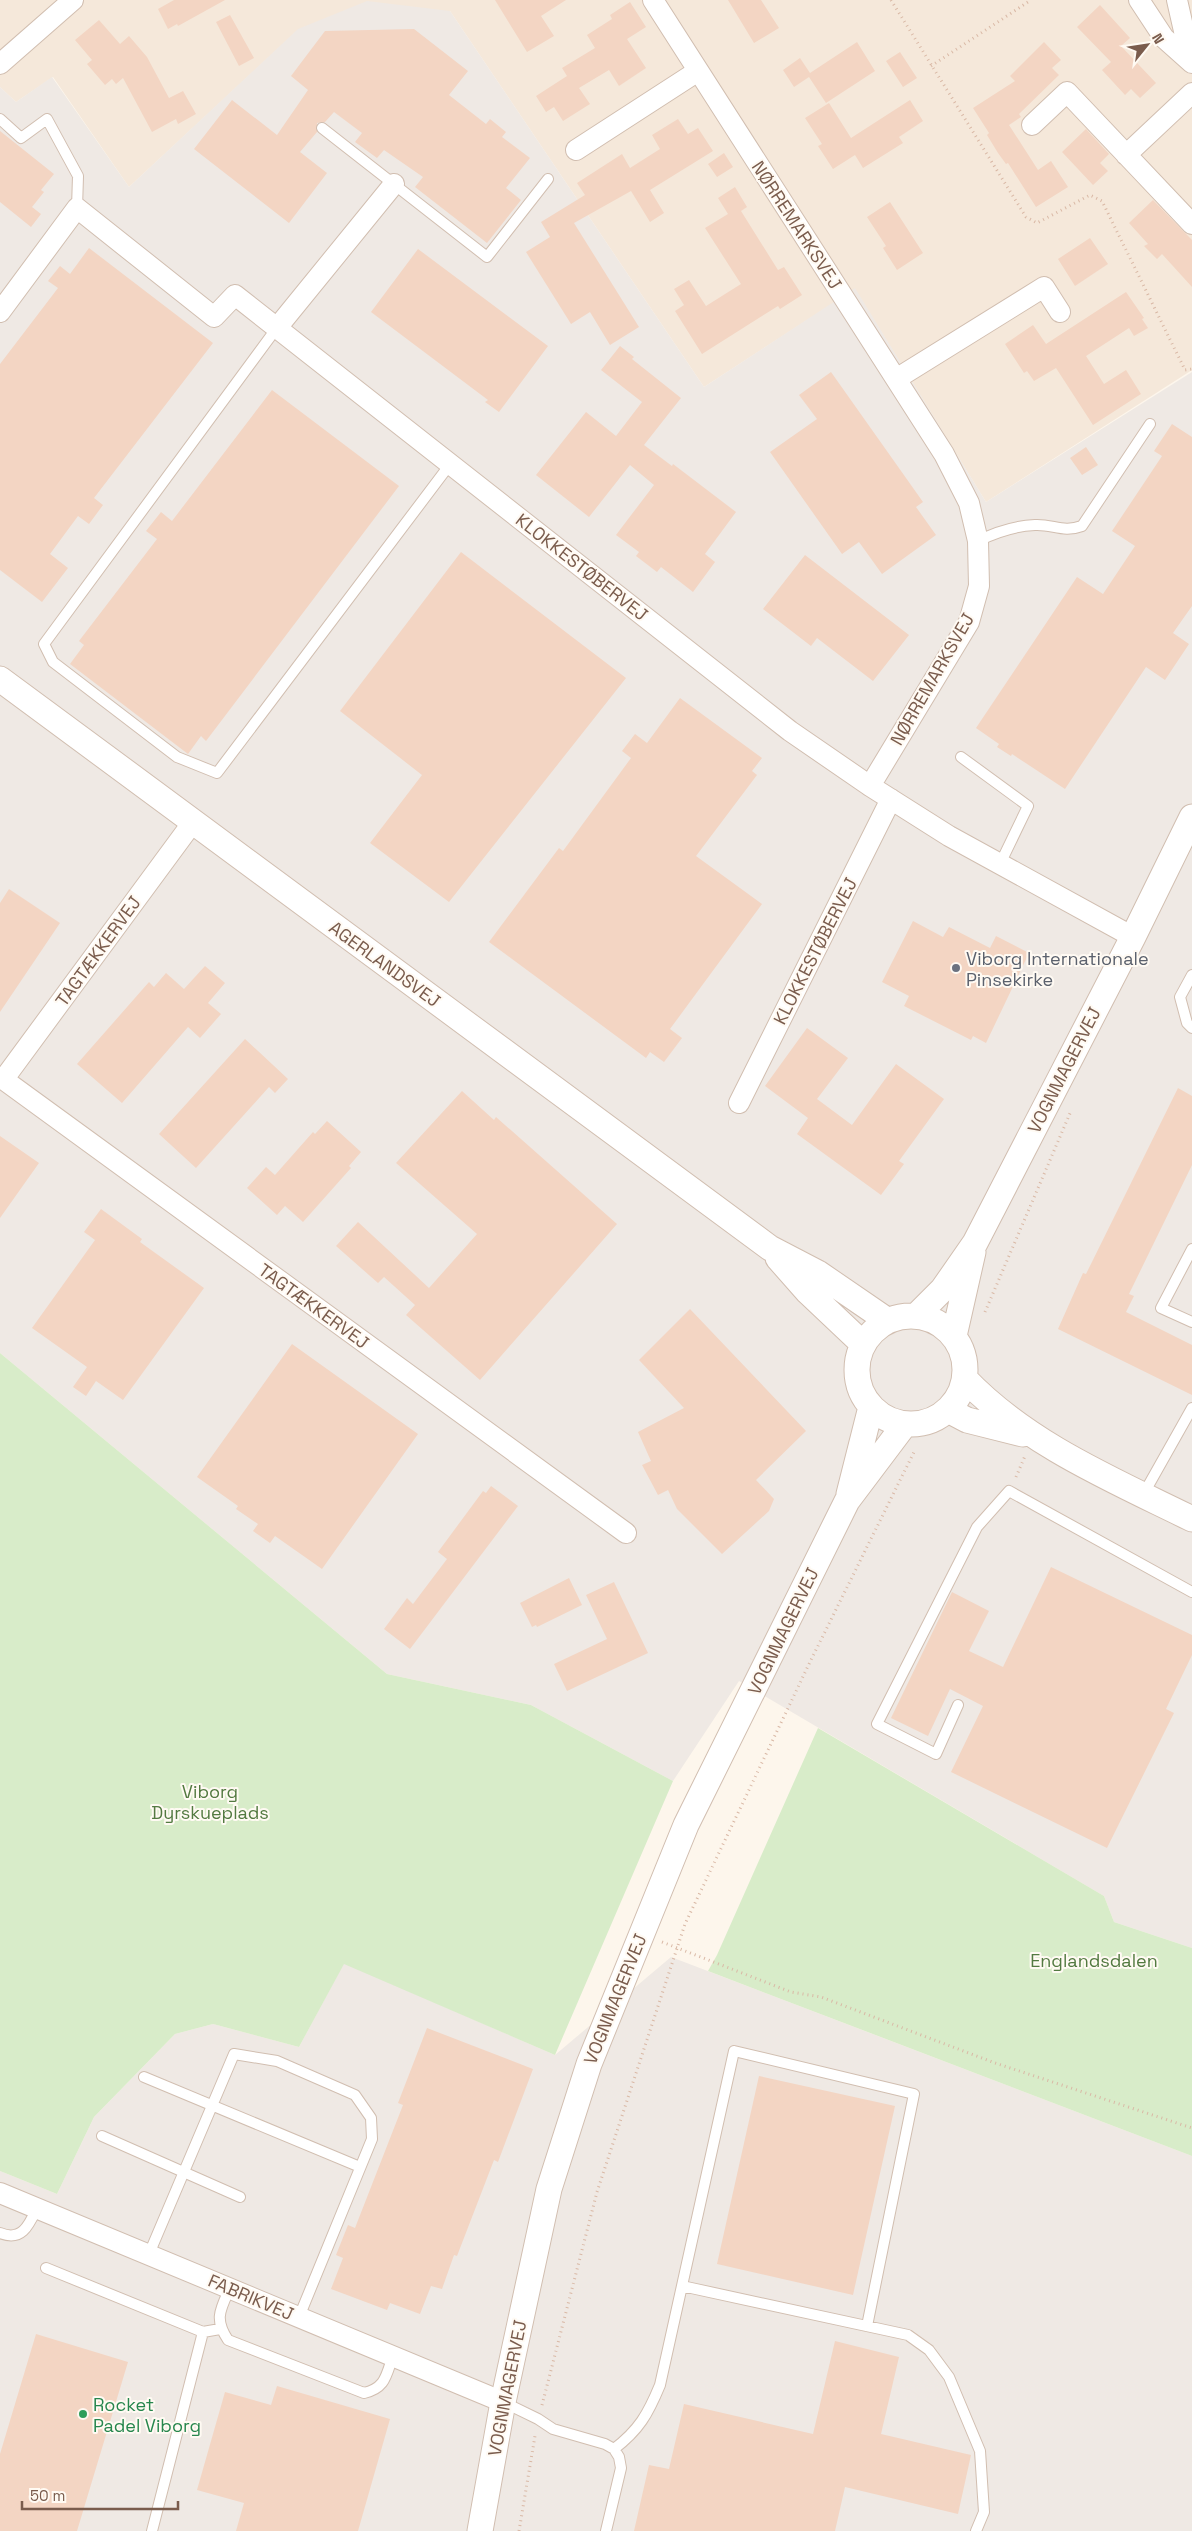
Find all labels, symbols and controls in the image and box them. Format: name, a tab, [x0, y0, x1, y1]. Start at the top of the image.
north arrow	[1122, 20, 1172, 70]
text: N	[1148, 30, 1168, 47]
street label: NØRREMARKSVEJ	[747, 156, 847, 294]
street label: KLOKKESTØBERVEJ	[511, 508, 653, 626]
street label: NØRREMARKSVEJ	[885, 609, 979, 749]
street label: KLOKKESTØBERVEJ	[768, 874, 862, 1028]
street label: TAGTÆKKERVEJ	[50, 891, 146, 1011]
street label: AGERLANDSVEJ	[325, 916, 445, 1012]
place label: Viborg Internationale Pinsekirke	[966, 947, 1149, 991]
marker: Viborg Internationale Pinsekirke	[950, 962, 962, 974]
street label: VOGNMAGERVEJ	[1022, 1003, 1106, 1137]
street label: TAGTÆKKERVEJ	[254, 1258, 374, 1354]
street label: VOGNMAGERVEJ	[742, 1564, 824, 1698]
park label: Viborg Dyrskueplads	[151, 1780, 269, 1824]
street label: VOGNMAGERVEJ	[578, 1930, 652, 2068]
park label: Englandsdalen	[1030, 1949, 1158, 1972]
street label: FABRIKVEJ	[205, 2269, 297, 2325]
street label: VOGNMAGERVEJ	[482, 2318, 532, 2458]
place label: Rocket Padel Viborg	[93, 2393, 201, 2437]
marker: Rocket Padel Viborg	[77, 2408, 89, 2420]
scale bar	[22, 2478, 179, 2510]
text: 50 m	[30, 2486, 65, 2505]

